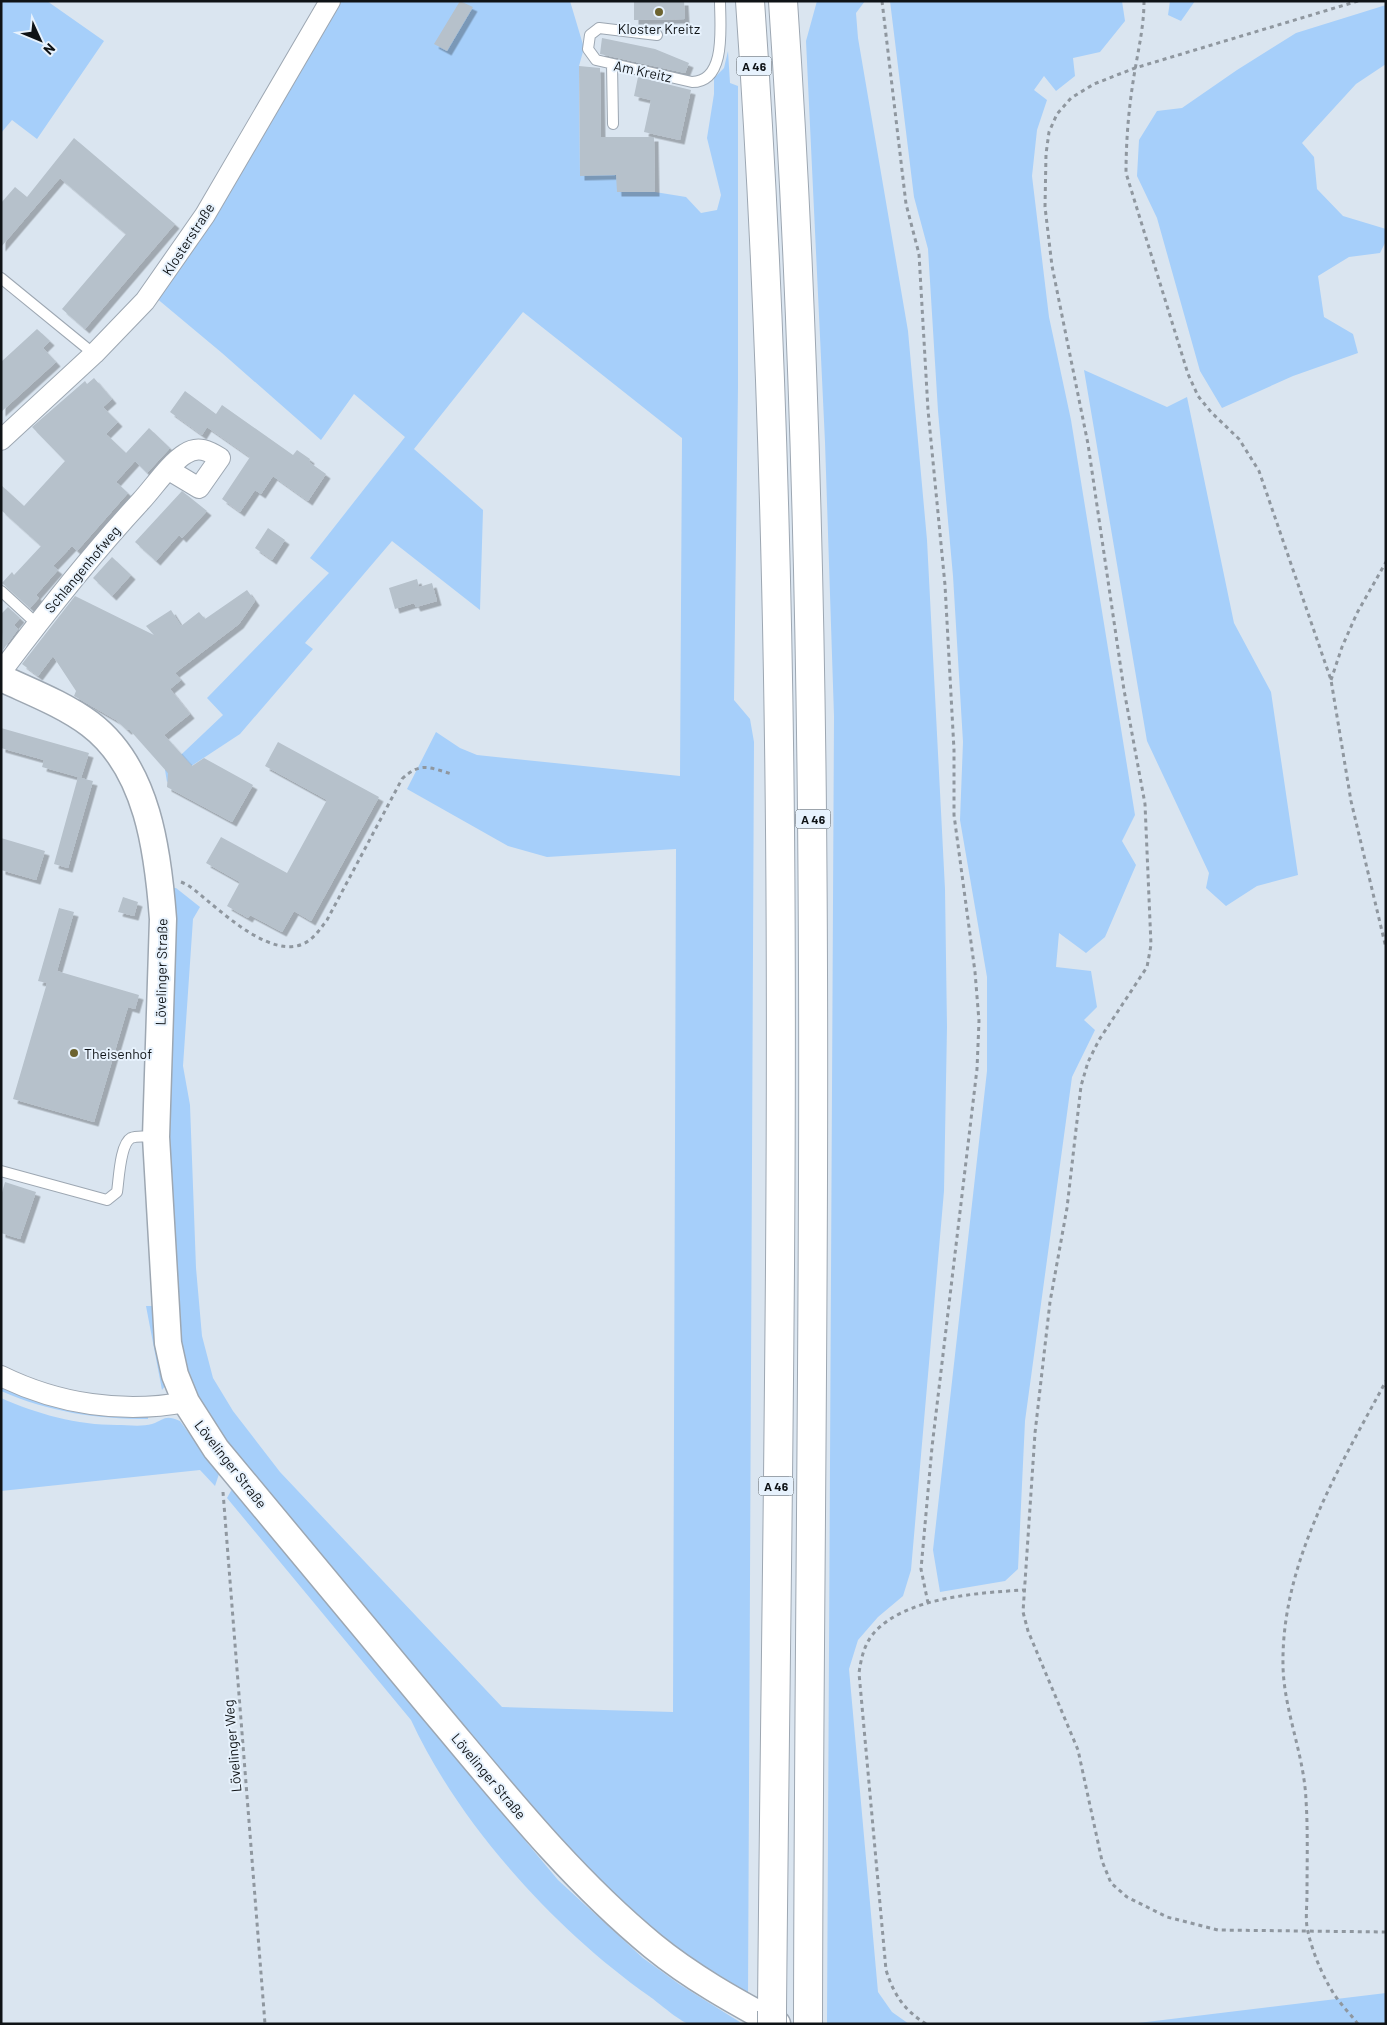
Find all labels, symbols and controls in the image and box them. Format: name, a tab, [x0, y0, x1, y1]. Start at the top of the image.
marker: Kloster Kreitz	[653, 6, 665, 18]
north arrow	[15, 15, 65, 65]
place label: Kloster Kreitz	[618, 20, 700, 37]
text: N	[40, 40, 59, 59]
road number: A 46	[736, 56, 772, 76]
street label: Am Kreitz	[612, 57, 674, 85]
street label: Klosterstraße	[158, 200, 218, 278]
street label: Schlangenhofweg	[41, 522, 123, 616]
road number: A 46	[796, 810, 830, 829]
street label: Lövelinger Straße	[152, 918, 170, 1026]
place label: Theisenhof	[84, 1045, 152, 1062]
marker: Theisenhof	[68, 1047, 80, 1059]
street label: Lövelinger Straße	[191, 1417, 271, 1511]
road number: A 46	[758, 1476, 794, 1495]
street label: Lövelinger Weg	[219, 1699, 245, 1793]
street label: Lövelinger Straße	[448, 1730, 530, 1822]

